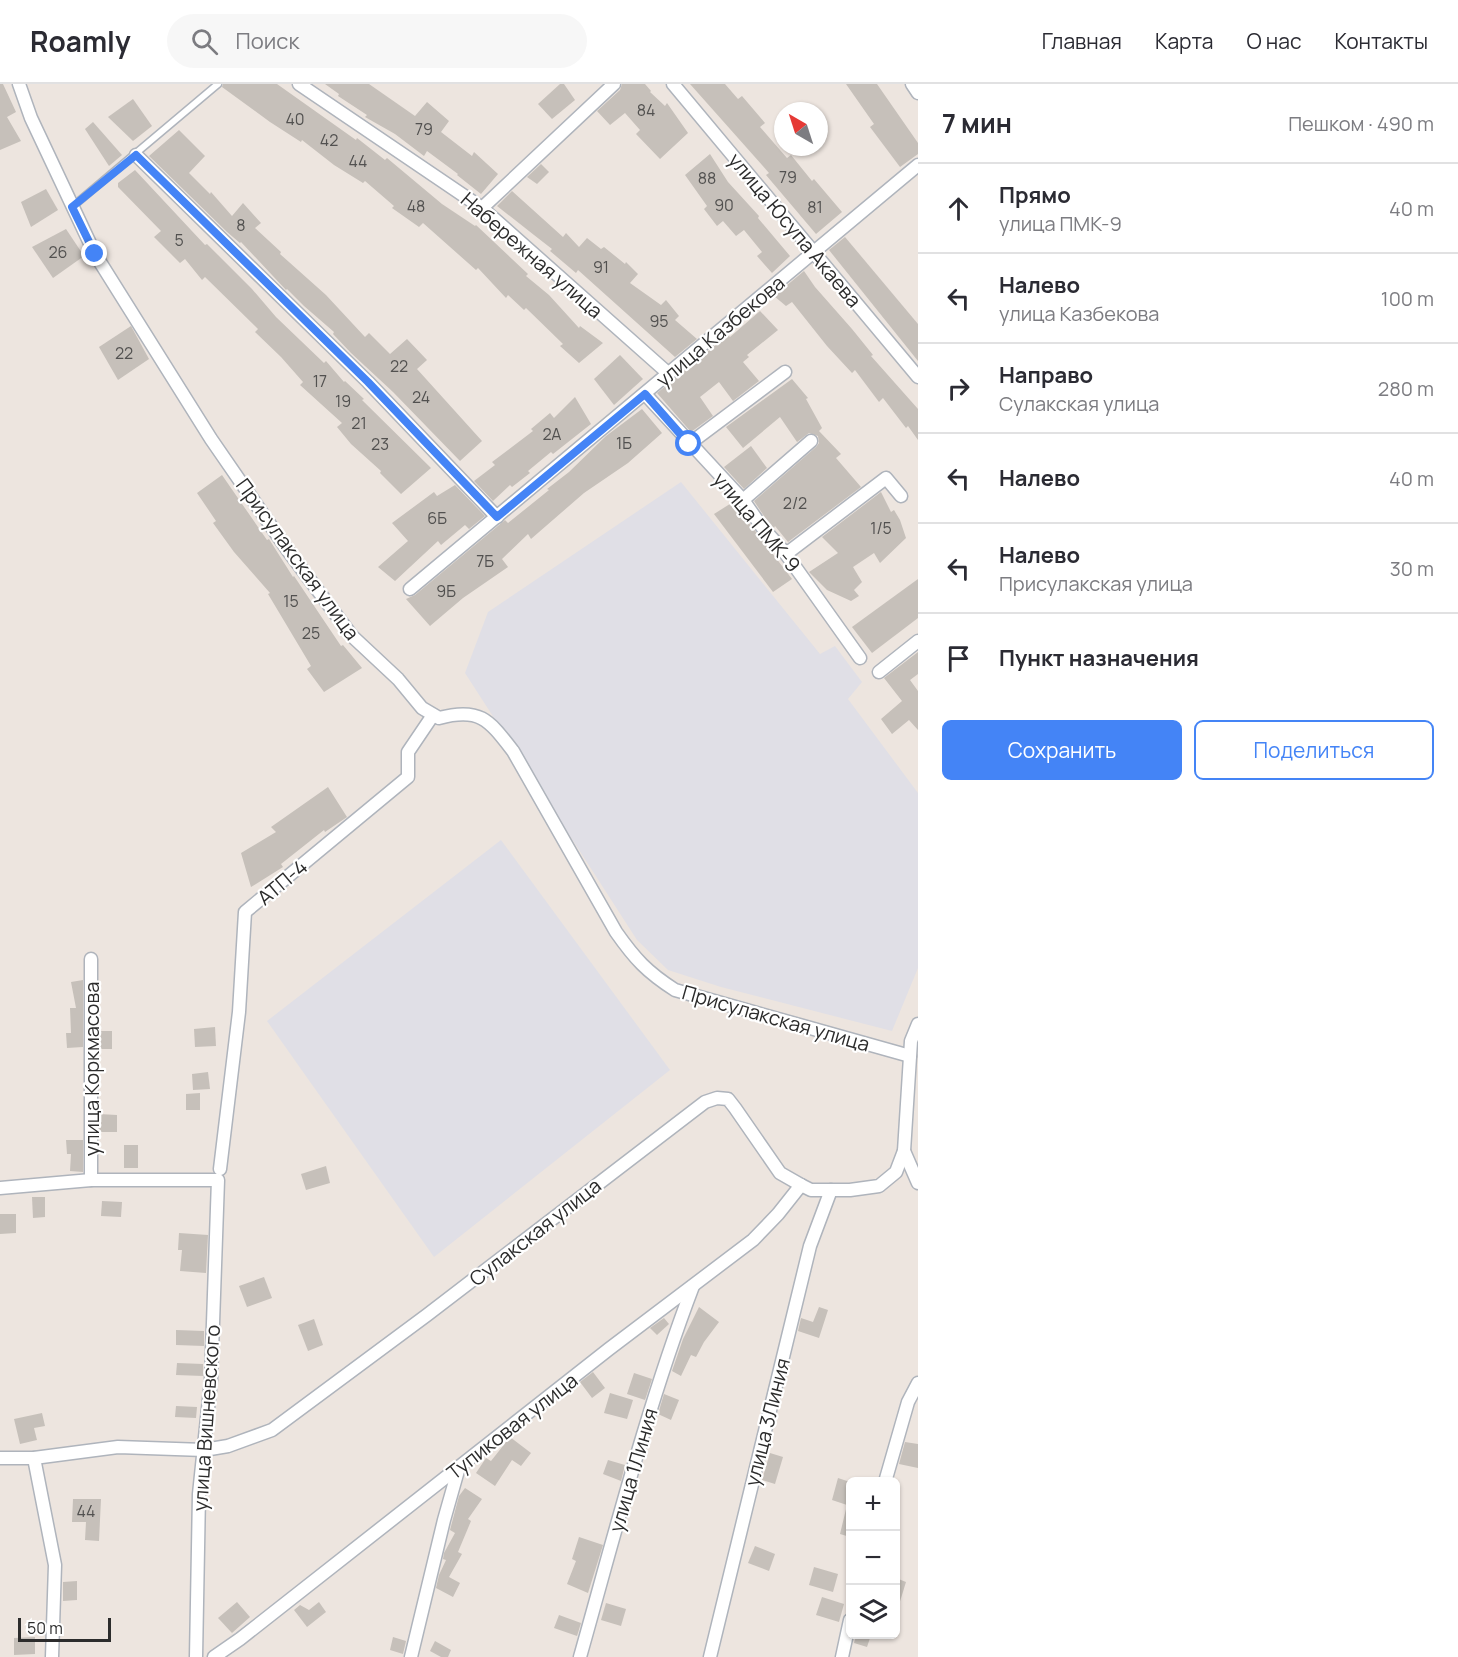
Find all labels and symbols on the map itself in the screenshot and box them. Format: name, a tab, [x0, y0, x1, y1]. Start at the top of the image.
house number: 84	[637, 99, 655, 121]
north arrow	[774, 102, 828, 156]
house number: 40	[285, 108, 305, 130]
house number: 79	[415, 118, 433, 140]
house number: 42	[320, 129, 338, 151]
street label: улица Юсупа Акаева	[722, 147, 868, 313]
house number: 44	[348, 150, 368, 172]
house number: 79	[779, 166, 797, 188]
house number: 88	[698, 167, 716, 189]
street label: Набережная улица	[455, 186, 609, 324]
house number: 90	[714, 194, 734, 216]
house number: 48	[407, 195, 425, 217]
house number: 81	[807, 196, 823, 218]
house number: 8	[236, 214, 246, 236]
house number: 5	[174, 229, 184, 251]
route end	[81, 240, 107, 266]
house number: 26	[48, 241, 68, 263]
house number: 91	[593, 256, 609, 278]
street label: улица Казбекова	[650, 269, 790, 393]
house number: 95	[649, 310, 669, 332]
house number: 22	[115, 342, 133, 364]
house number: 22	[390, 355, 408, 377]
house number: 17	[313, 370, 327, 392]
house number: 24	[412, 386, 430, 408]
house number: 19	[335, 390, 351, 412]
house number: 21	[351, 412, 367, 434]
house number: 2А	[543, 423, 561, 445]
route start	[675, 430, 701, 456]
house number: 1Б	[616, 432, 632, 454]
house number: 23	[371, 433, 389, 455]
street label: улица ПМК-9	[707, 466, 807, 578]
street label: Присулакская улица	[230, 473, 366, 645]
house number: 2/2	[783, 492, 807, 514]
house number: 6Б	[427, 507, 447, 529]
house number: 1/5	[870, 517, 892, 539]
house number: 7Б	[476, 550, 494, 572]
house number: 9Б	[436, 580, 456, 602]
house number: 15	[283, 590, 299, 612]
house number: 25	[302, 622, 320, 644]
street label: АТП-4	[251, 853, 313, 911]
street label: Присулакская улица	[679, 978, 873, 1058]
street label: улица Коркмасова	[78, 982, 105, 1156]
street label: Сулакская улица	[463, 1172, 607, 1292]
street label: улица Вишневского	[186, 1324, 226, 1512]
street label: улица 3Линия	[738, 1355, 796, 1489]
street label: Тупиковая улица	[441, 1366, 583, 1486]
street label: улица 1Линия	[602, 1405, 664, 1535]
house number: 44	[76, 1500, 96, 1522]
scale bar	[18, 1615, 111, 1642]

